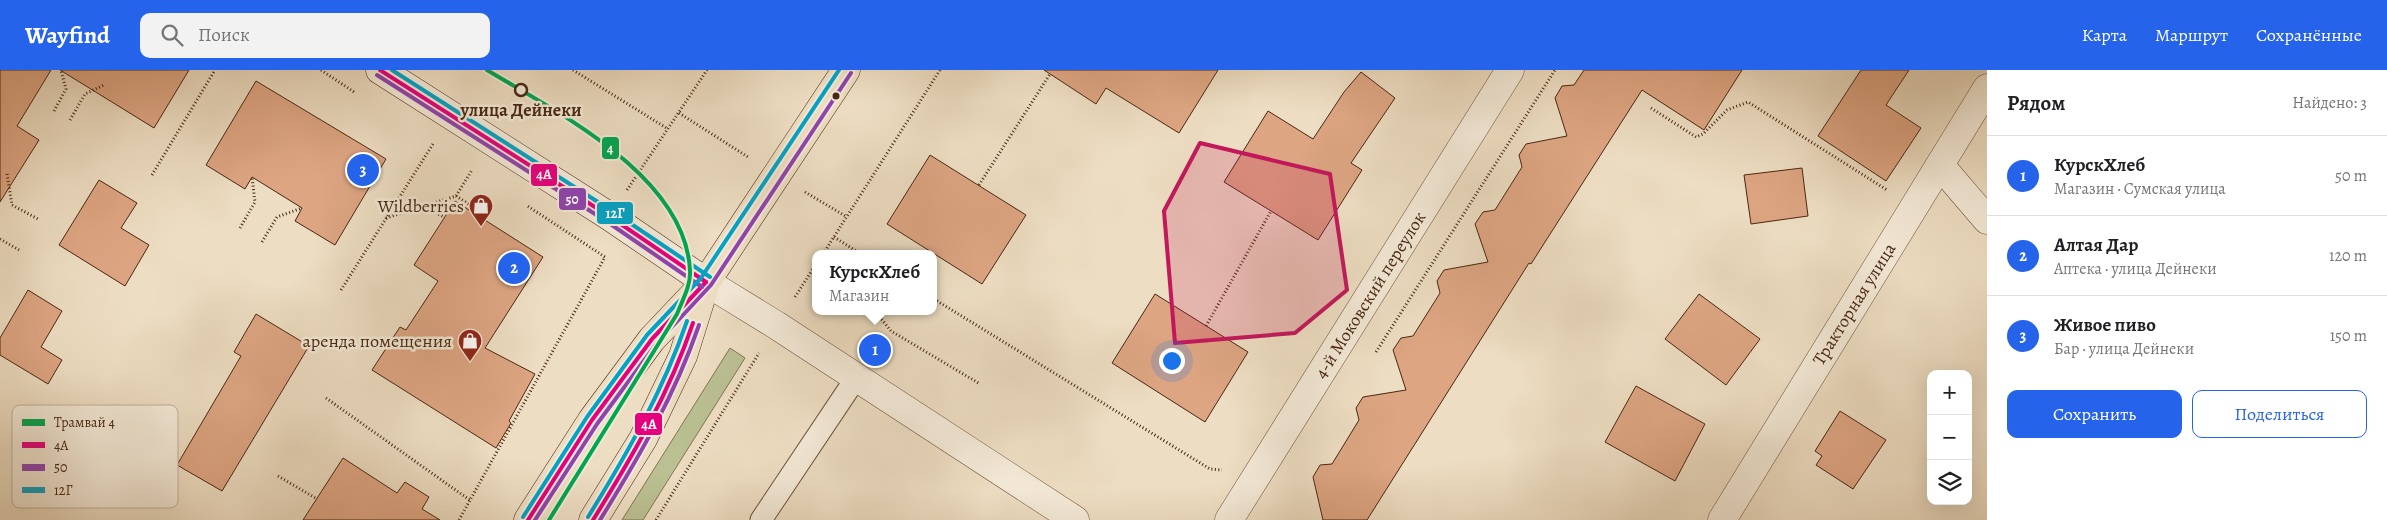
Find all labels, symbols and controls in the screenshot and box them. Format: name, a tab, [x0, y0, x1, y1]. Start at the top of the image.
search box	[140, 13, 490, 58]
text: Wayfind	[25, 19, 110, 51]
icon: search	[158, 21, 186, 49]
text: Поиск	[198, 22, 250, 48]
text: Карта	[2082, 23, 2127, 47]
text: Маршрут	[2155, 23, 2228, 47]
text: Сохранённые	[2256, 23, 2362, 47]
marker: улица Дейнеки	[514, 83, 528, 97]
text: Рядом	[2007, 89, 2065, 117]
unlabelled marker	[831, 91, 841, 101]
text: Найдено: 3	[2292, 92, 2367, 114]
place label: улица Дейнеки	[459, 98, 582, 122]
line badge: 4	[601, 136, 620, 160]
text: 4	[607, 139, 614, 158]
pin: 3	[347, 151, 379, 189]
text: КурскХлеб	[2054, 152, 2145, 178]
line badge: 4А	[530, 163, 558, 187]
text: 4А	[536, 165, 552, 184]
text: 1	[2020, 165, 2026, 187]
text: 50 m	[2335, 165, 2367, 187]
text: Магазин · Сумская улица	[2054, 178, 2226, 200]
line badge: 50	[558, 187, 587, 211]
text: 50	[565, 190, 579, 209]
shop icon: Wildberries	[468, 193, 494, 227]
place label: Wildberries	[376, 194, 464, 218]
line badge: 12Г	[596, 201, 634, 225]
text: 12Г	[605, 204, 625, 223]
street label: 4-й Моковский переулок	[1309, 207, 1431, 383]
text: Алтая Дар	[2054, 232, 2138, 258]
street label: Тракторная улица	[1807, 238, 1902, 370]
text: 2	[2019, 245, 2027, 267]
text: 120 m	[2329, 245, 2367, 267]
pin: 2	[498, 249, 530, 287]
popup	[812, 250, 937, 315]
text: Аптека · улица Дейнеки	[2054, 258, 2217, 280]
text: КурскХлеб	[829, 259, 920, 285]
text: Магазин	[829, 285, 889, 307]
text: Живое пиво	[2054, 312, 2156, 338]
text: 3	[2020, 325, 2026, 347]
text: 150 m	[2330, 325, 2367, 347]
shop icon: аренда помещения	[457, 328, 483, 362]
place label: аренда помещения	[303, 329, 452, 353]
pin: 1	[859, 331, 891, 369]
text: Бар · улица Дейнеки	[2054, 338, 2194, 360]
your location	[1159, 348, 1185, 374]
map controls	[1927, 370, 1972, 505]
button: +	[1927, 370, 1972, 415]
button: Сохранить	[2007, 390, 2182, 438]
button: Поделиться	[2192, 390, 2367, 438]
legend	[12, 405, 178, 508]
line badge: 4А	[634, 412, 663, 436]
text: Трамвай 4	[54, 413, 115, 432]
text: 4А	[641, 415, 657, 434]
button: −	[1927, 415, 1972, 460]
text: 4А	[54, 436, 69, 455]
text: 50	[54, 458, 67, 477]
button: layers	[1927, 460, 1972, 505]
text: 12Г	[54, 481, 72, 500]

